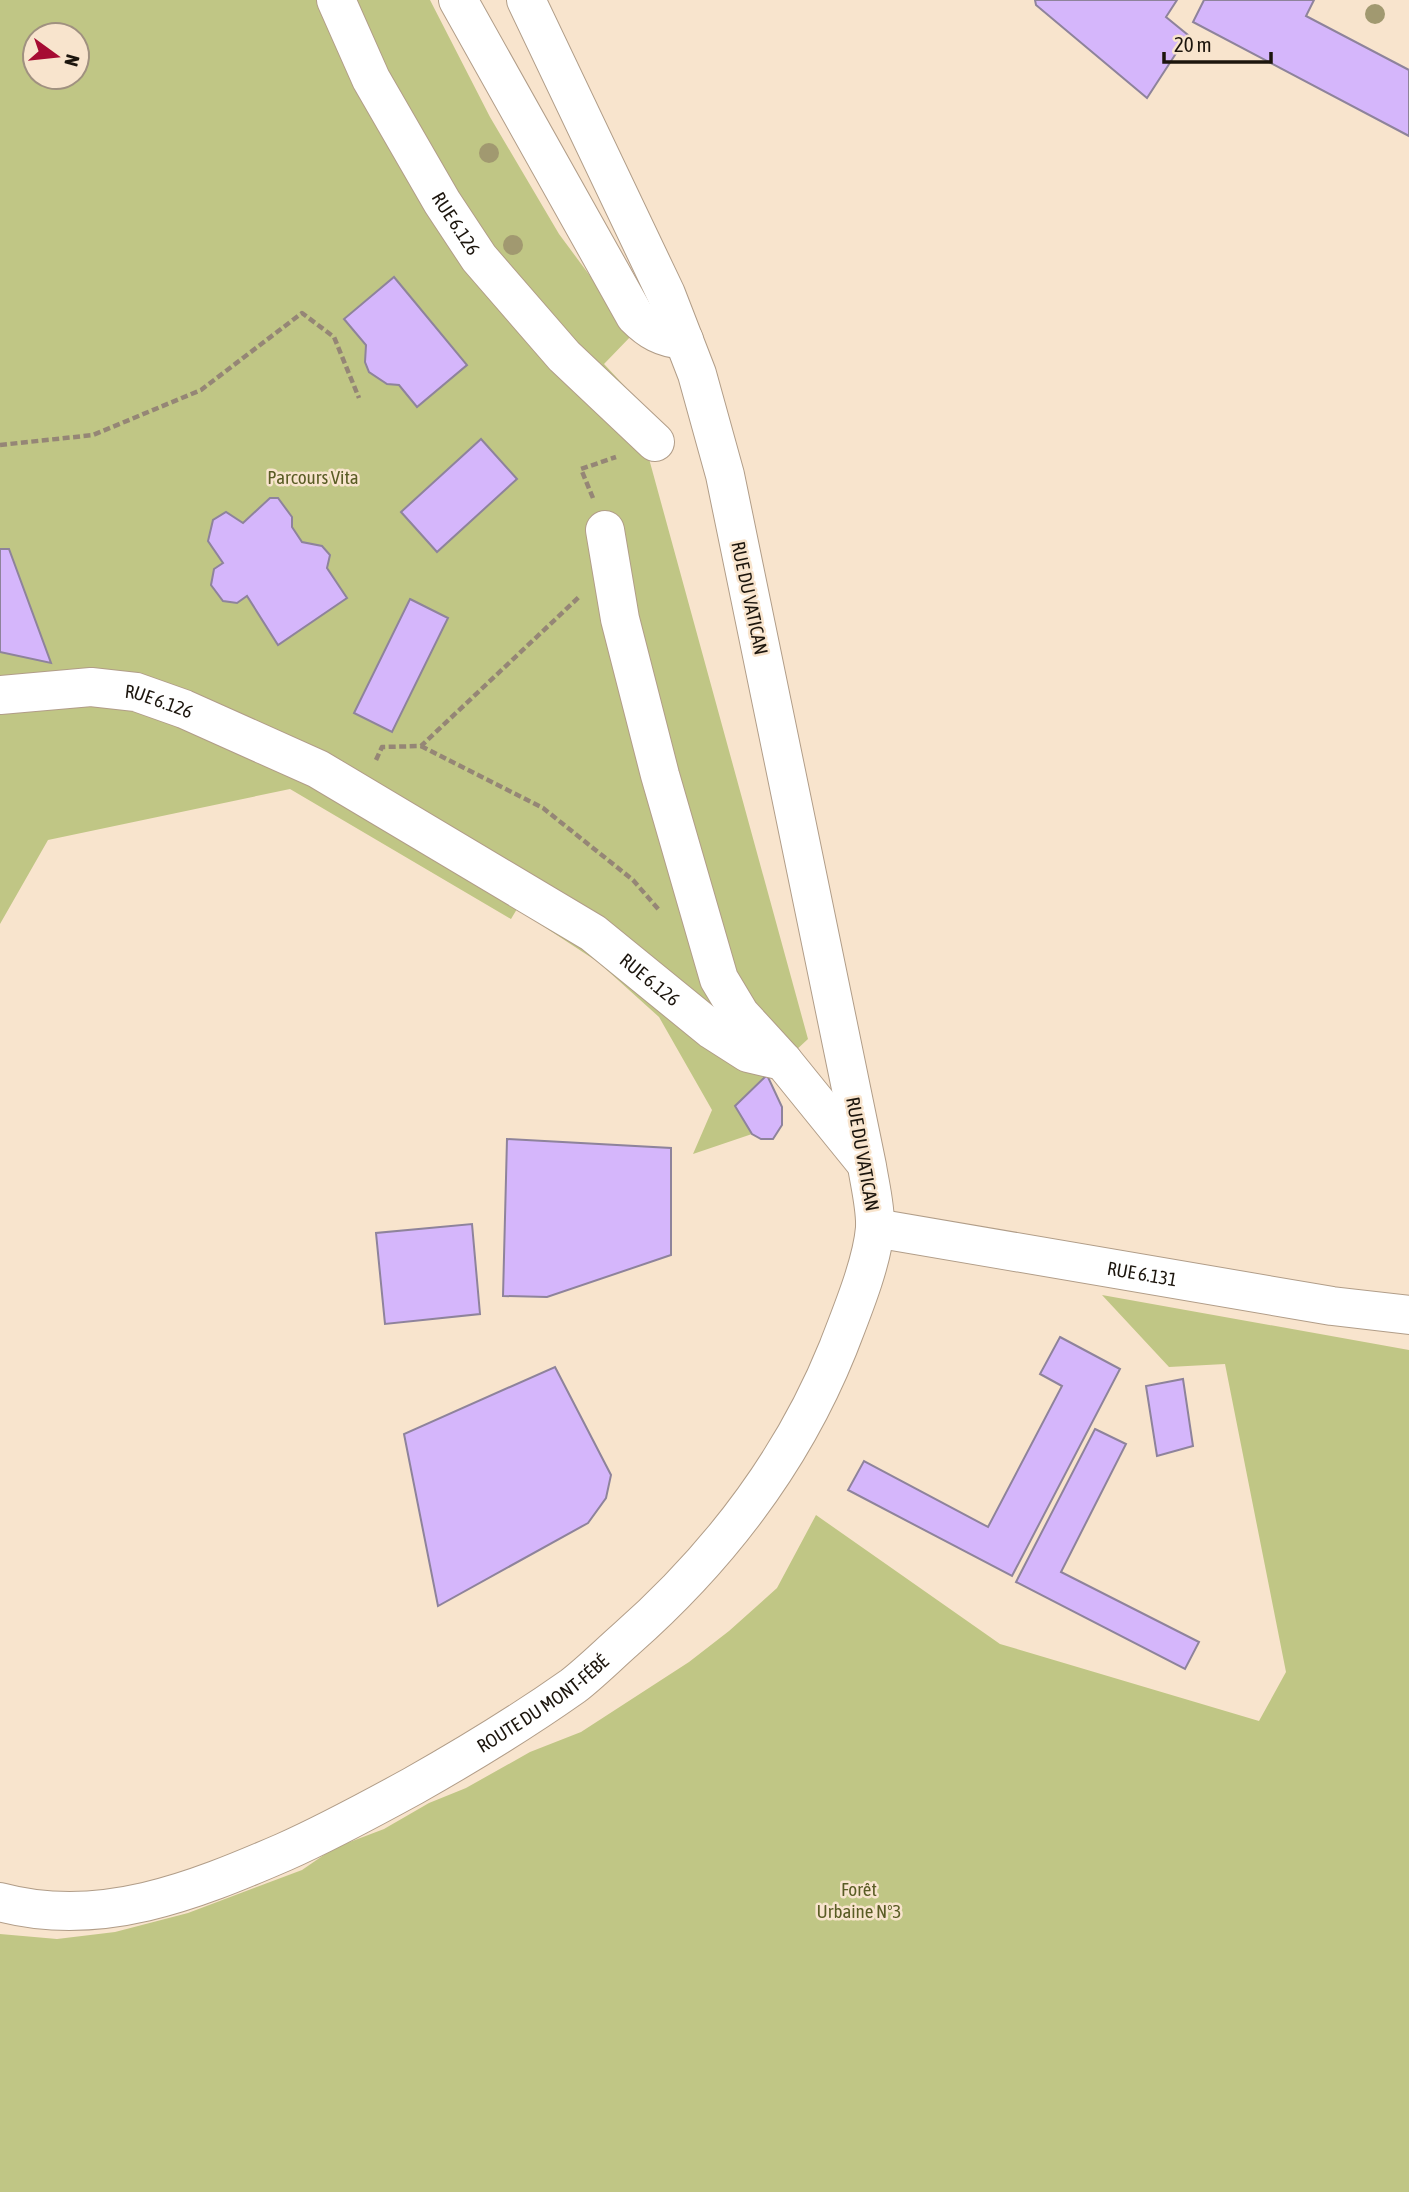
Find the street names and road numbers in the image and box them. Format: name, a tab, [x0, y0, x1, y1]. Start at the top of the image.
street label: RUE 6.126	[428, 188, 485, 259]
street label: RUE DU VATICAN	[727, 539, 773, 657]
street label: RUE 6.126	[124, 680, 197, 723]
street label: RUE 6.126	[616, 949, 684, 1010]
street label: RUE DU VATICAN	[842, 1095, 884, 1213]
street label: RUE 6.131	[1105, 1257, 1179, 1290]
street label: ROUTE DU MONT-FÉBÉ	[473, 1650, 613, 1757]

